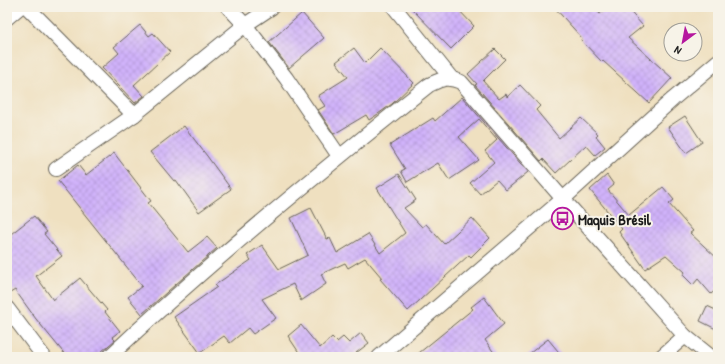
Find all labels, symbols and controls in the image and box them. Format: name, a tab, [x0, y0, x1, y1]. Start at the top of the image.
north arrow	[663, 22, 703, 62]
text: N	[671, 43, 684, 58]
bus stop icon: Maquis Brésil	[550, 206, 576, 232]
place label: Maquis Brésil	[578, 209, 652, 231]

